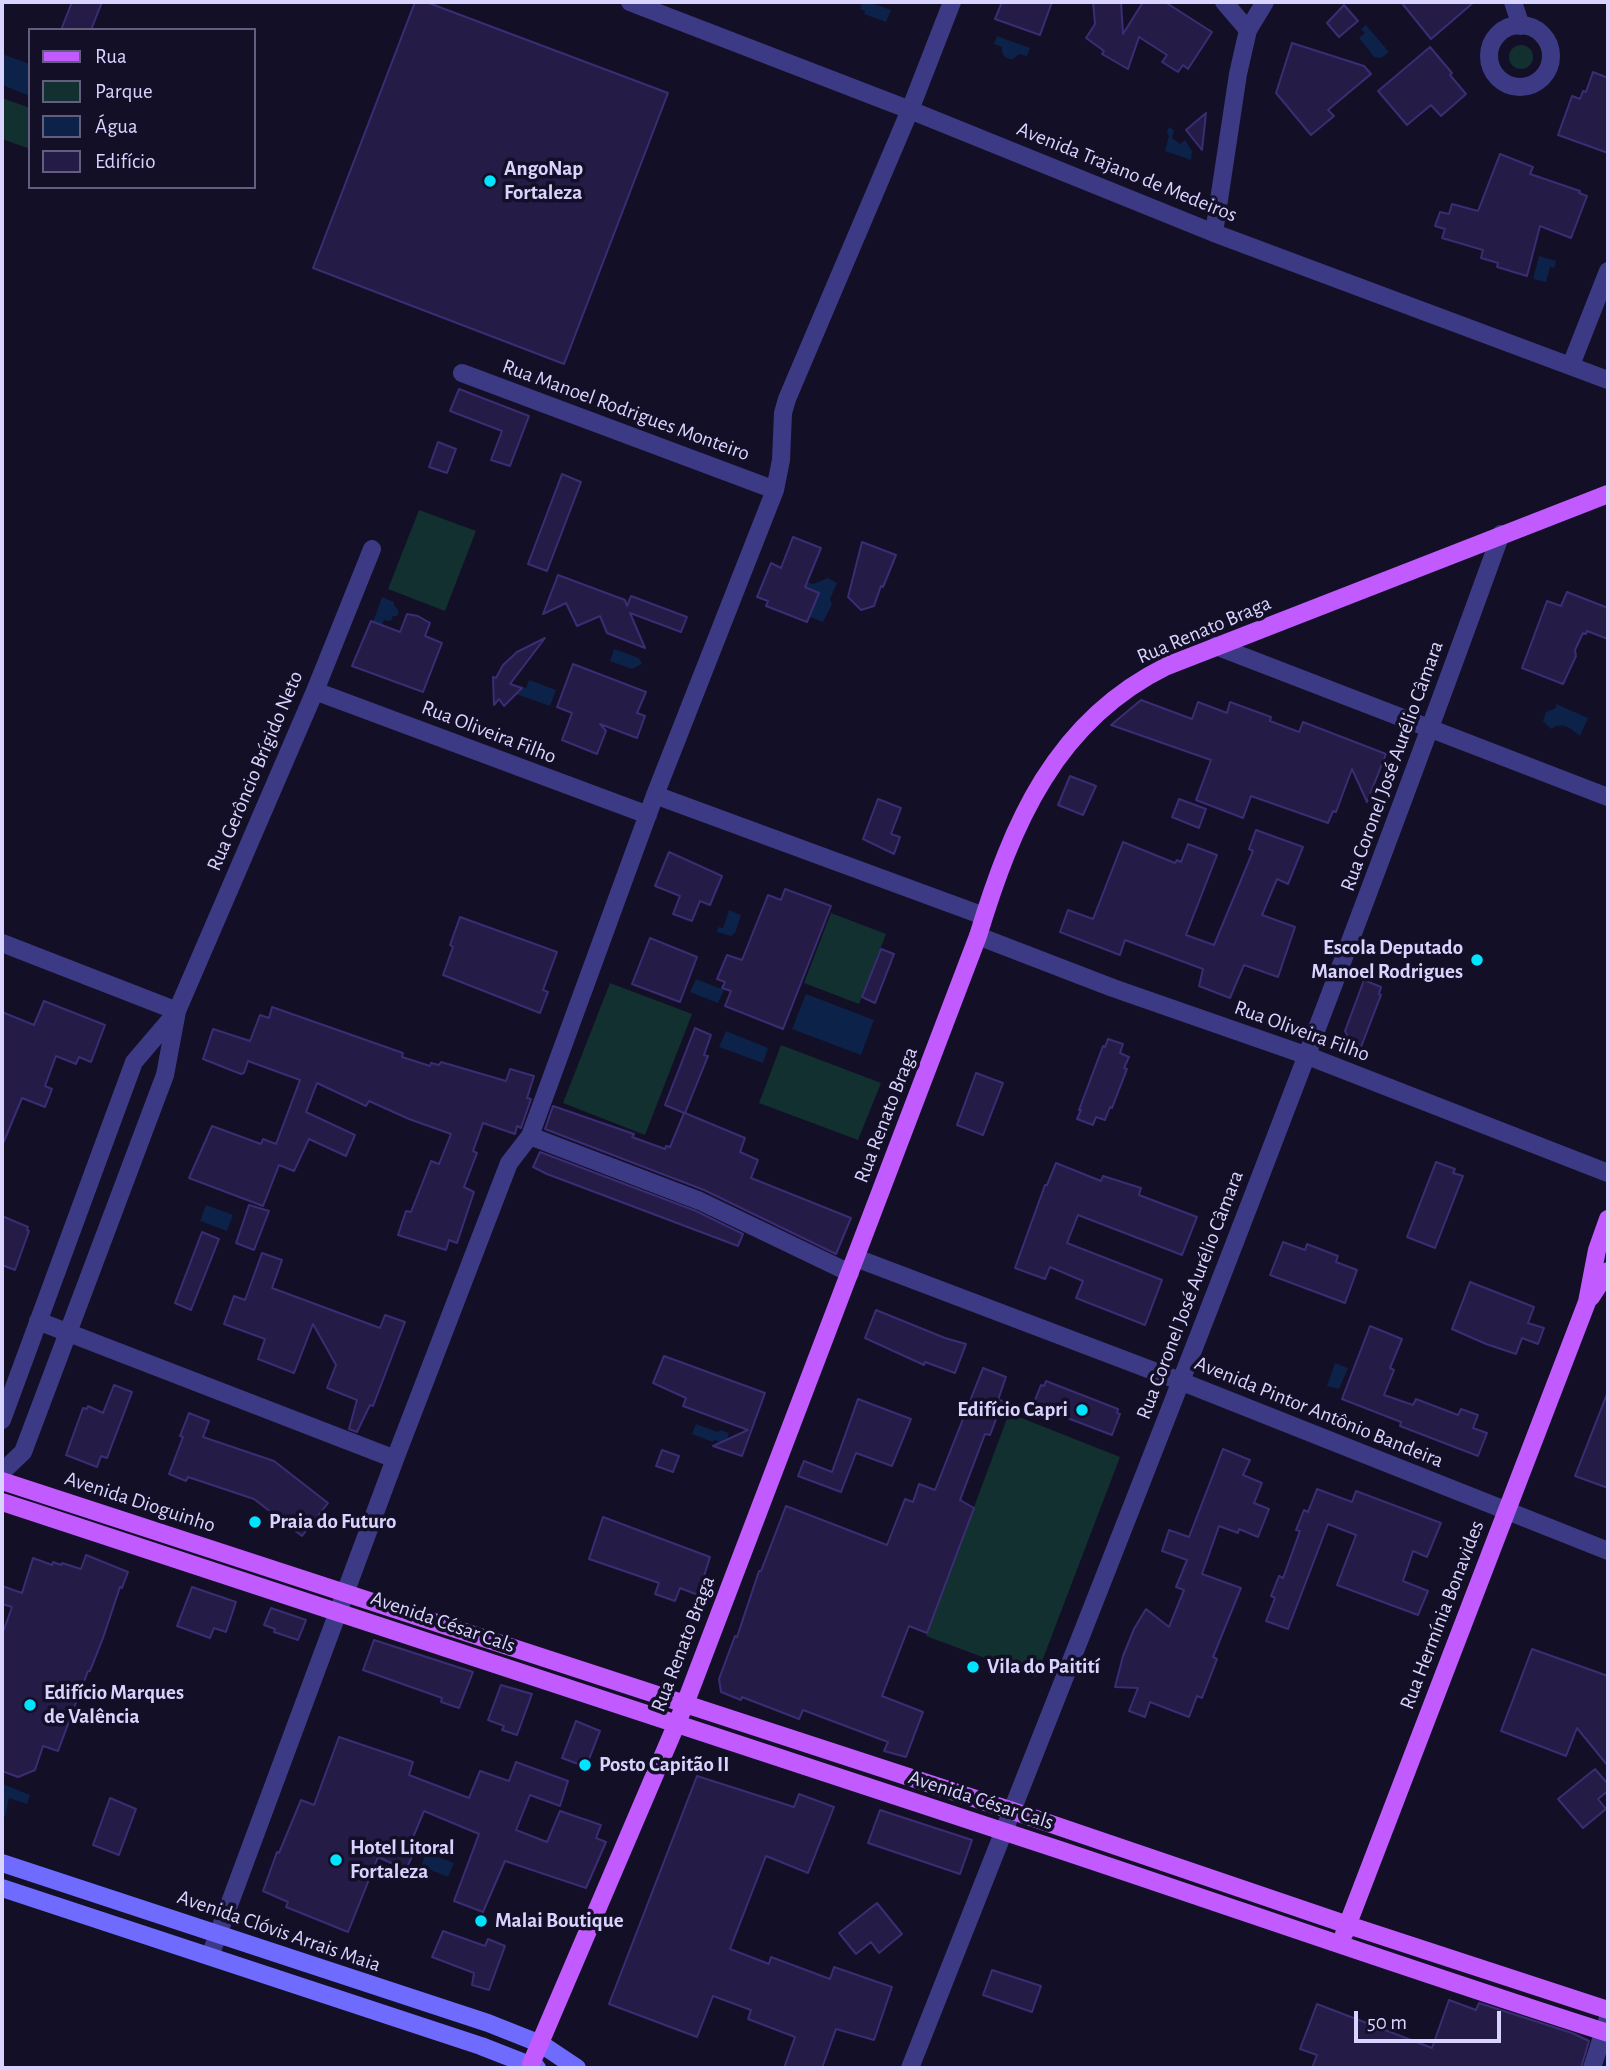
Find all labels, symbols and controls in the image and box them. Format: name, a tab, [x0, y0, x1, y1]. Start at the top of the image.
legend	[28, 28, 256, 189]
text: Rua	[95, 46, 127, 67]
text: Parque	[95, 81, 153, 102]
text: Água	[95, 116, 138, 137]
street label: Avenida Trajano de Medeiros	[1013, 116, 1241, 228]
text: Edifício	[95, 151, 155, 172]
place label: AngoNap Fortaleza	[504, 156, 583, 206]
marker: AngoNap Fortaleza	[482, 173, 498, 189]
street label: Rua Manoel Rodrigues Monteiro	[499, 353, 753, 467]
street label: Rua Renato Braga	[1133, 590, 1275, 670]
street label: Rua Coronel José Aurélio Câmara	[1335, 637, 1449, 895]
street label: Rua Gerôncio Brígido Neto	[201, 667, 309, 875]
street label: Rua Oliveira Filho	[418, 695, 560, 769]
place label: Escola Deputado Manoel Rodrigues	[1311, 935, 1463, 985]
marker: Escola Deputado Manoel Rodrigues	[1469, 952, 1485, 968]
street label: Rua Oliveira Filho	[1231, 995, 1373, 1067]
street label: Rua Renato Braga	[849, 1044, 923, 1186]
street label: Rua Coronel José Aurélio Câmara	[1131, 1167, 1249, 1423]
street label: Avenida Pintor Antônio Bandeira	[1191, 1350, 1447, 1474]
place label: Edifício Capri	[957, 1397, 1068, 1423]
marker: Edifício Capri	[1074, 1402, 1090, 1418]
street label: Avenida Dioguinho	[61, 1466, 219, 1538]
place label: Praia do Futuro	[269, 1509, 396, 1535]
marker: Praia do Futuro	[247, 1514, 263, 1530]
street label: Rua Hermínia Bonavides	[1394, 1517, 1490, 1713]
street label: Rua Renato Braga	[646, 1573, 720, 1715]
street label: Avenida César Cals	[367, 1585, 519, 1659]
place label: Vila do Paitití	[987, 1654, 1100, 1680]
marker: Vila do Paitití	[965, 1659, 981, 1675]
place label: Edifício Marques de Valência	[44, 1680, 184, 1730]
marker: Edifício Marques de Valência	[22, 1697, 38, 1713]
place label: Posto Capitão II	[599, 1752, 729, 1778]
marker: Posto Capitão II	[577, 1757, 593, 1773]
street label: Avenida César Cals	[905, 1765, 1057, 1835]
place label: Hotel Litoral Fortaleza	[350, 1835, 455, 1885]
marker: Hotel Litoral Fortaleza	[328, 1852, 344, 1868]
street label: Avenida Clóvis Arrais Maia	[174, 1884, 384, 1978]
place label: Malai Boutique	[495, 1908, 624, 1934]
marker: Malai Boutique	[473, 1913, 489, 1929]
scale bar	[1358, 1996, 1505, 2040]
text: 50 m	[1367, 2012, 1407, 2033]

